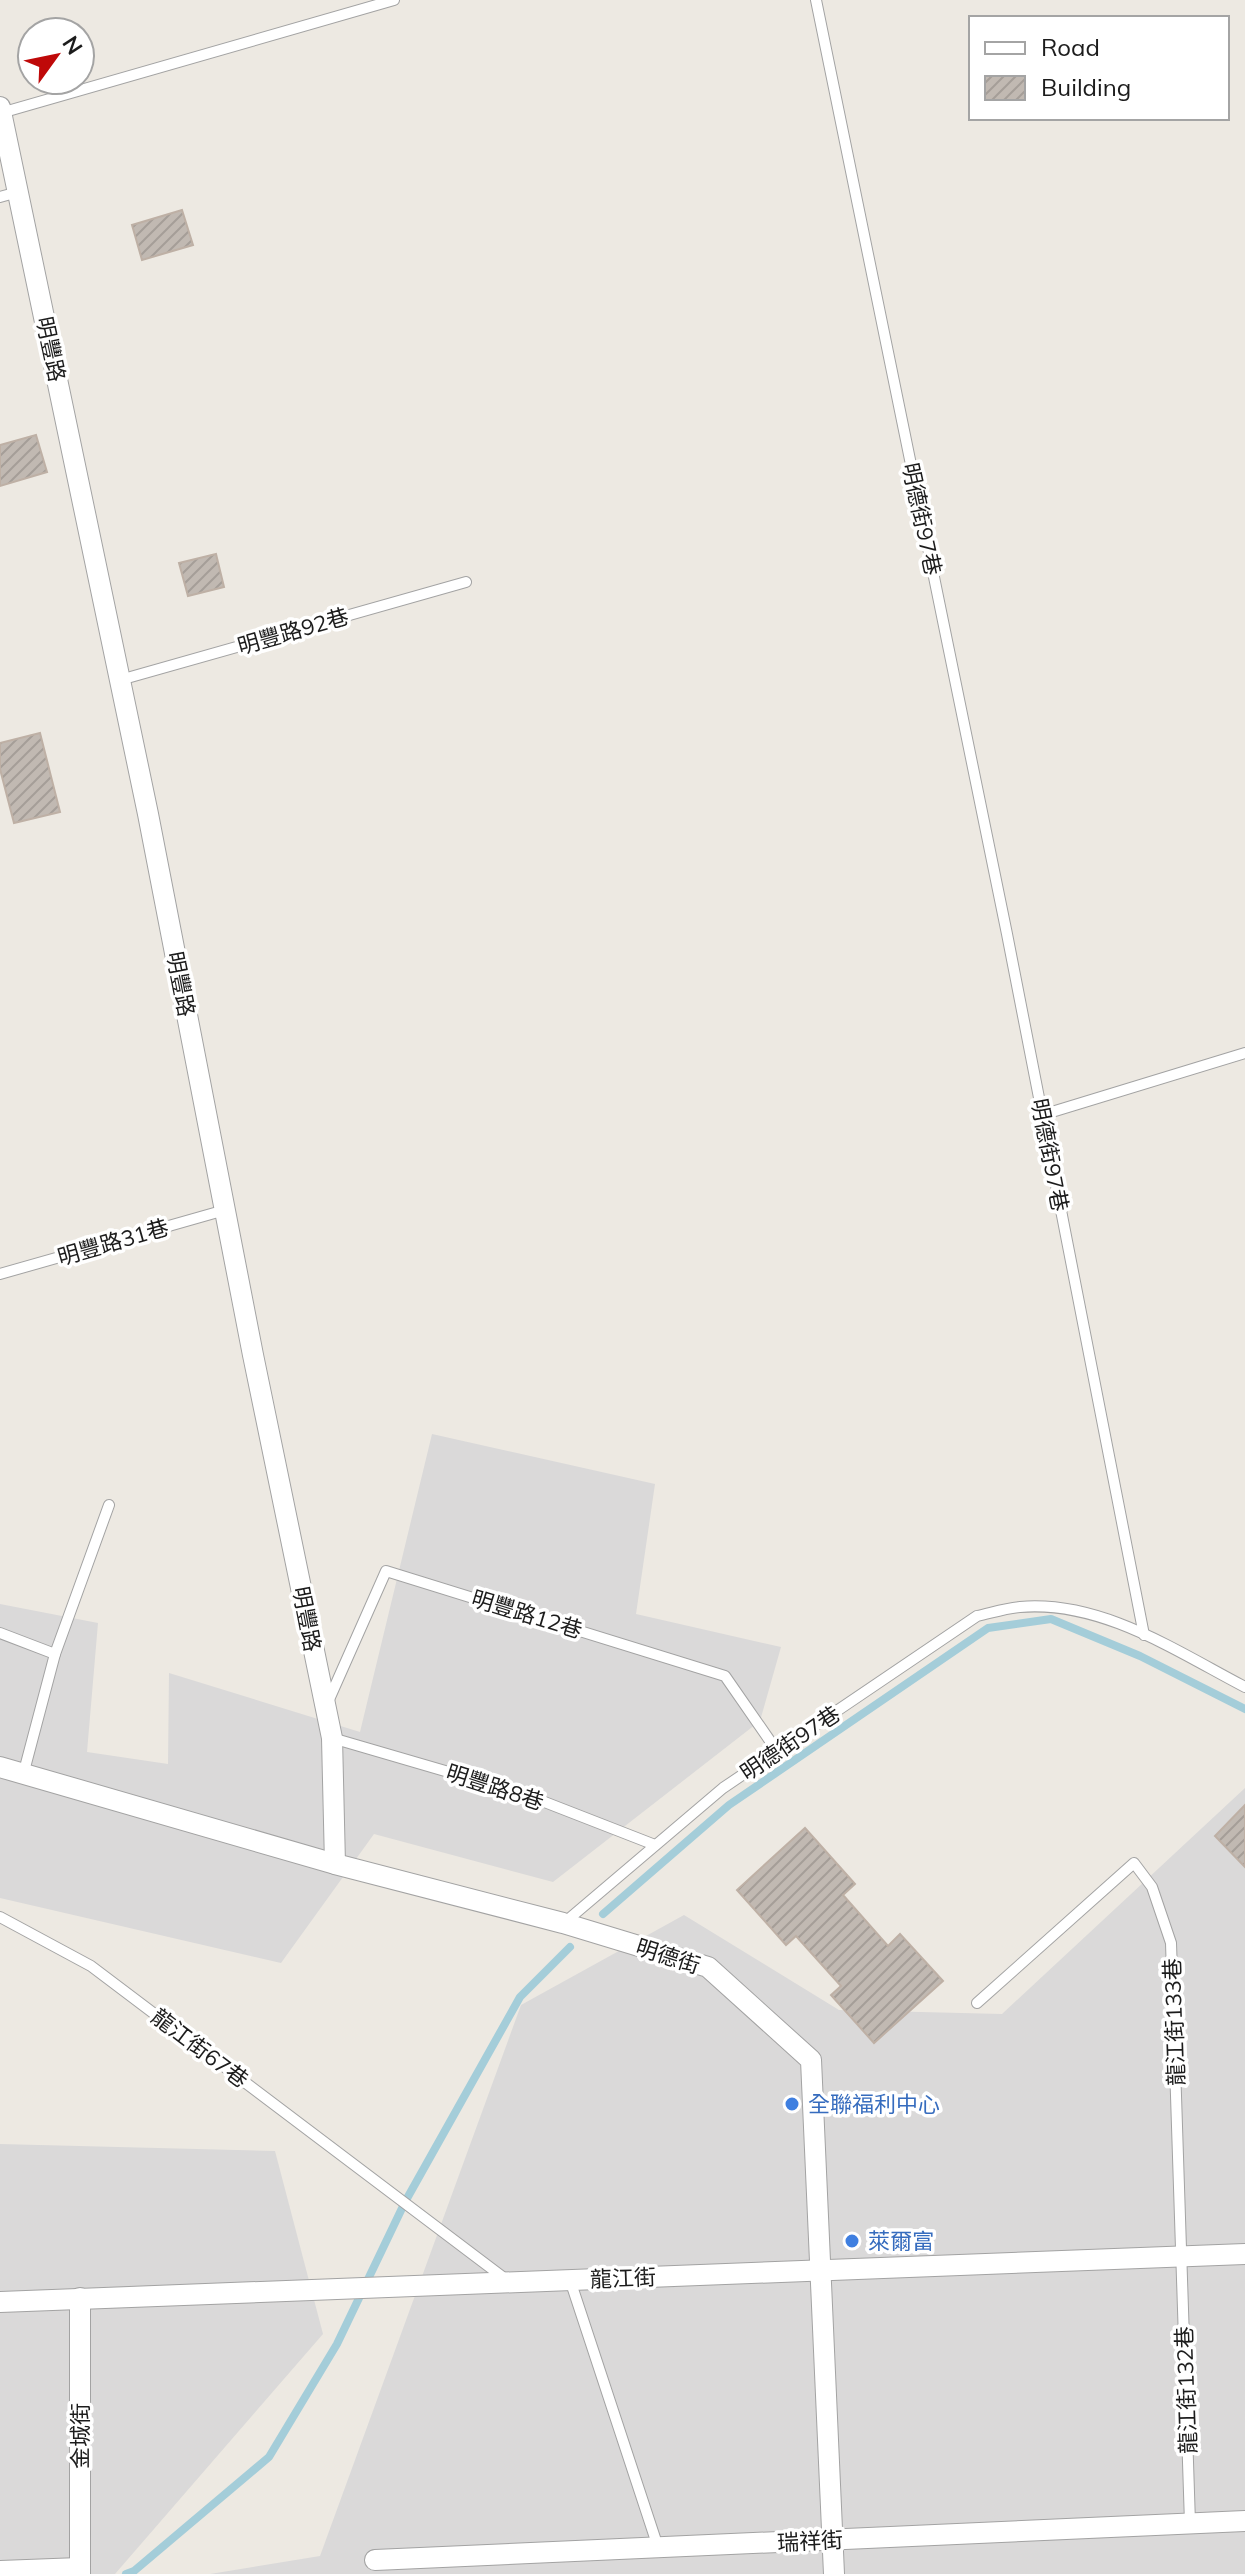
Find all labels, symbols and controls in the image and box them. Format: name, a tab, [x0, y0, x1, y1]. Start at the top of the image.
north arrow	[16, 16, 96, 96]
legend	[969, 16, 1229, 120]
text: N	[57, 31, 89, 60]
text: Road	[1041, 32, 1100, 62]
text: Building	[1041, 72, 1131, 102]
street label: 明豐路	[30, 314, 72, 384]
street label: 明德街97巷	[896, 460, 948, 578]
street label: 明豐路92巷	[234, 602, 352, 660]
street label: 明豐路	[161, 949, 201, 1019]
street label: 明德街97巷	[1025, 1096, 1075, 1214]
street label: 明豐路31巷	[54, 1213, 172, 1271]
street label: 明豐路	[287, 1584, 327, 1654]
street label: 明豐路12巷	[468, 1584, 586, 1644]
street label: 明德街97巷	[735, 1699, 845, 1787]
street label: 明豐路8巷	[443, 1758, 547, 1816]
street label: 明德街	[632, 1932, 704, 1980]
street label: 龍江街133巷	[1158, 1958, 1190, 2086]
street label: 龍江街67巷	[146, 2002, 254, 2094]
place label: 全聯福利中心	[808, 2090, 940, 2118]
marker: 全聯福利中心	[783, 2095, 801, 2113]
place label: 萊爾富	[868, 2227, 934, 2255]
marker: 萊爾富	[843, 2232, 861, 2250]
street label: 龍江街	[590, 2263, 656, 2293]
street label: 龍江街132巷	[1170, 2326, 1202, 2454]
street label: 金城街	[66, 2403, 94, 2469]
street label: 瑞祥街	[776, 2525, 844, 2557]

